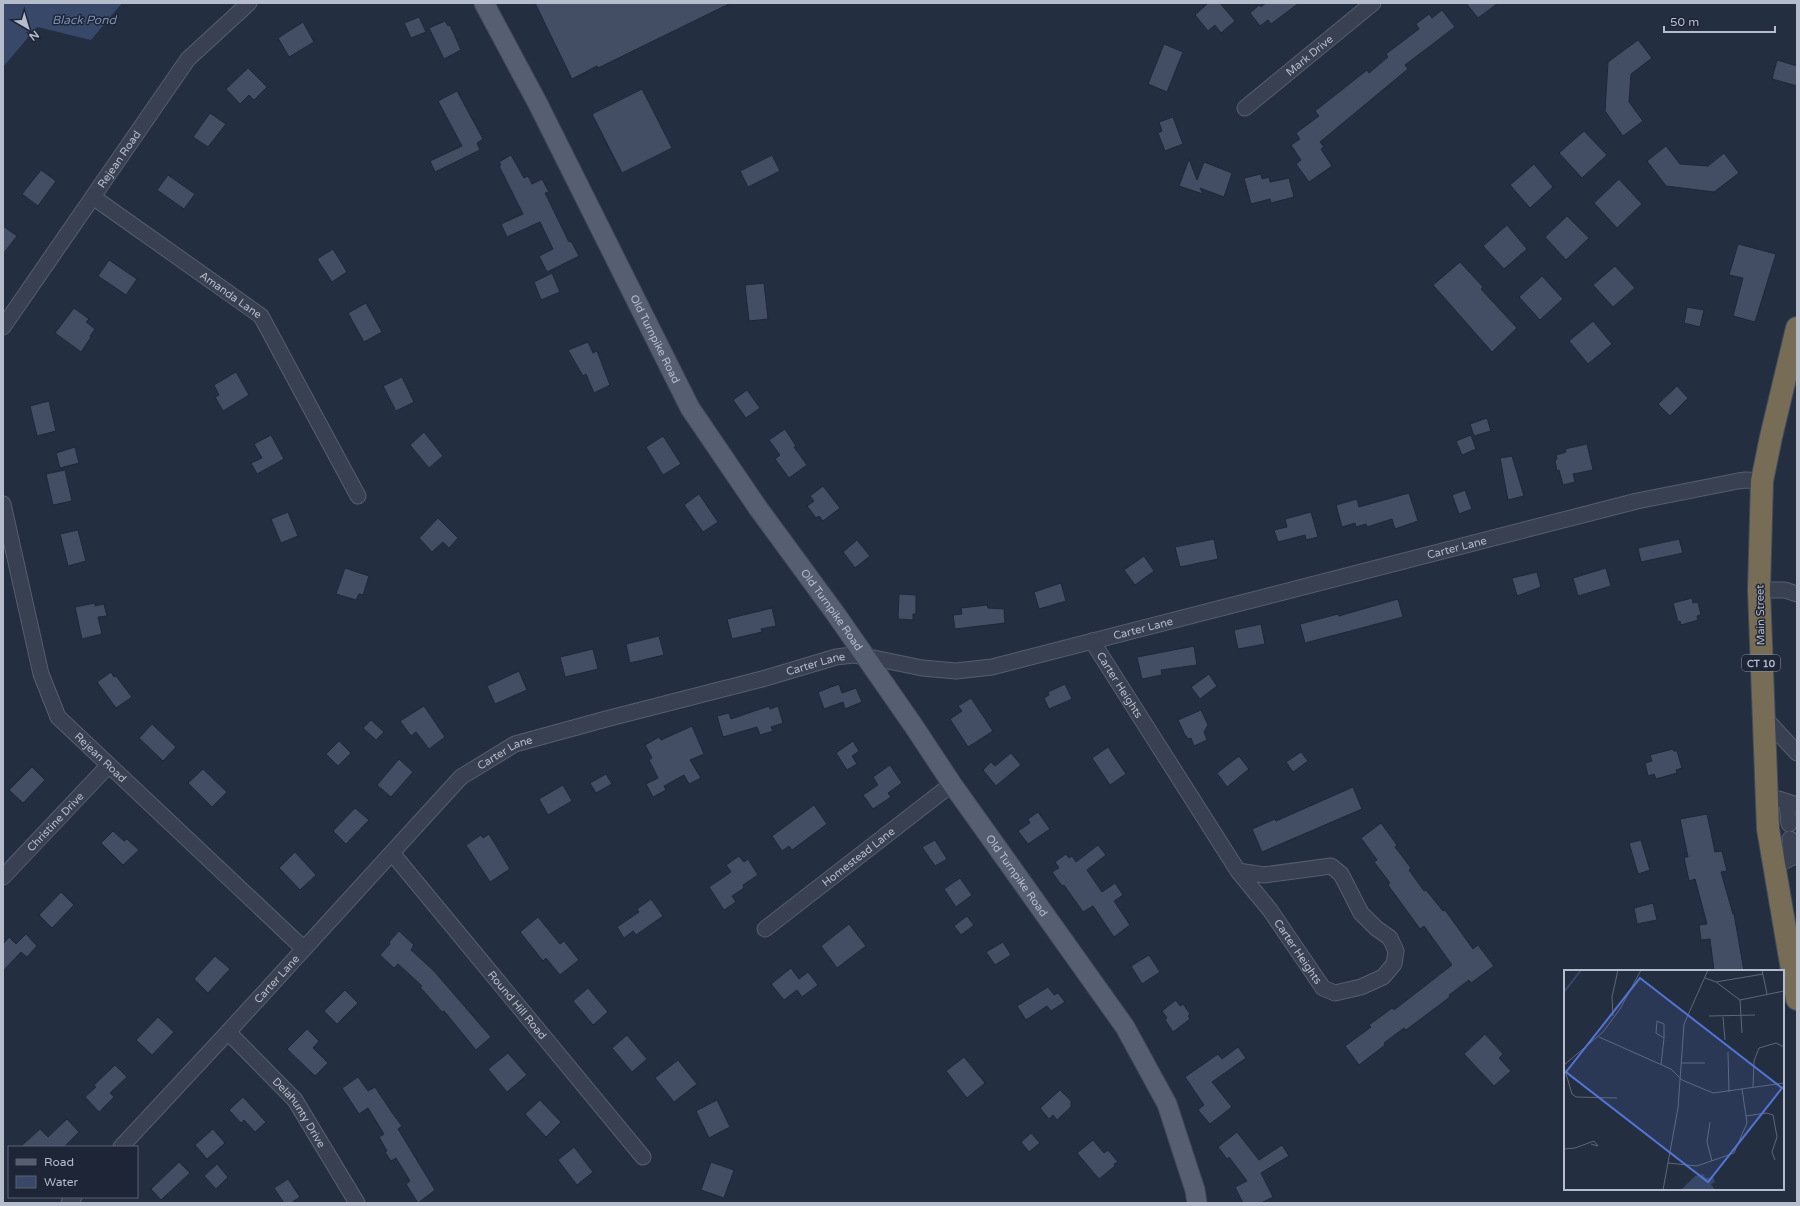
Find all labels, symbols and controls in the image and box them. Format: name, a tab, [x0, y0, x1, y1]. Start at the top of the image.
north arrow	[8, 8, 48, 48]
scale bar	[1664, 8, 1775, 34]
water label: Black Pond	[52, 13, 117, 27]
text: 50 m	[1670, 15, 1699, 29]
text: N	[26, 28, 41, 43]
street label: Mark Drive	[1283, 33, 1336, 79]
street label: Rejean Road	[95, 128, 144, 190]
street label: Amanda Lane	[197, 269, 264, 321]
street label: Old Turnpike Road	[627, 292, 683, 386]
street label: Carter Lane	[1426, 534, 1488, 562]
street label: Old Turnpike Road	[798, 566, 865, 653]
street label: Main Street	[1753, 585, 1768, 645]
street label: Carter Lane	[1112, 615, 1174, 643]
street label: Carter Lane	[785, 650, 846, 678]
street label: Carter Heights	[1094, 650, 1145, 721]
road number: CT 10	[1742, 655, 1780, 671]
street label: Rejean Road	[72, 730, 129, 785]
street label: Carter Lane	[475, 734, 534, 773]
street label: Christine Drive	[25, 790, 87, 854]
street label: Homestead Lane	[820, 825, 897, 889]
street label: Old Turnpike Road	[983, 832, 1050, 919]
street label: Carter Heights	[1271, 917, 1324, 987]
street label: Carter Lane	[252, 952, 302, 1006]
street label: Round Hill Road	[485, 968, 549, 1042]
inset map	[1564, 970, 1784, 1190]
street label: Delahunty Drive	[270, 1075, 328, 1150]
legend	[8, 1146, 138, 1198]
text: Road	[44, 1155, 74, 1169]
text: Water	[44, 1175, 79, 1189]

